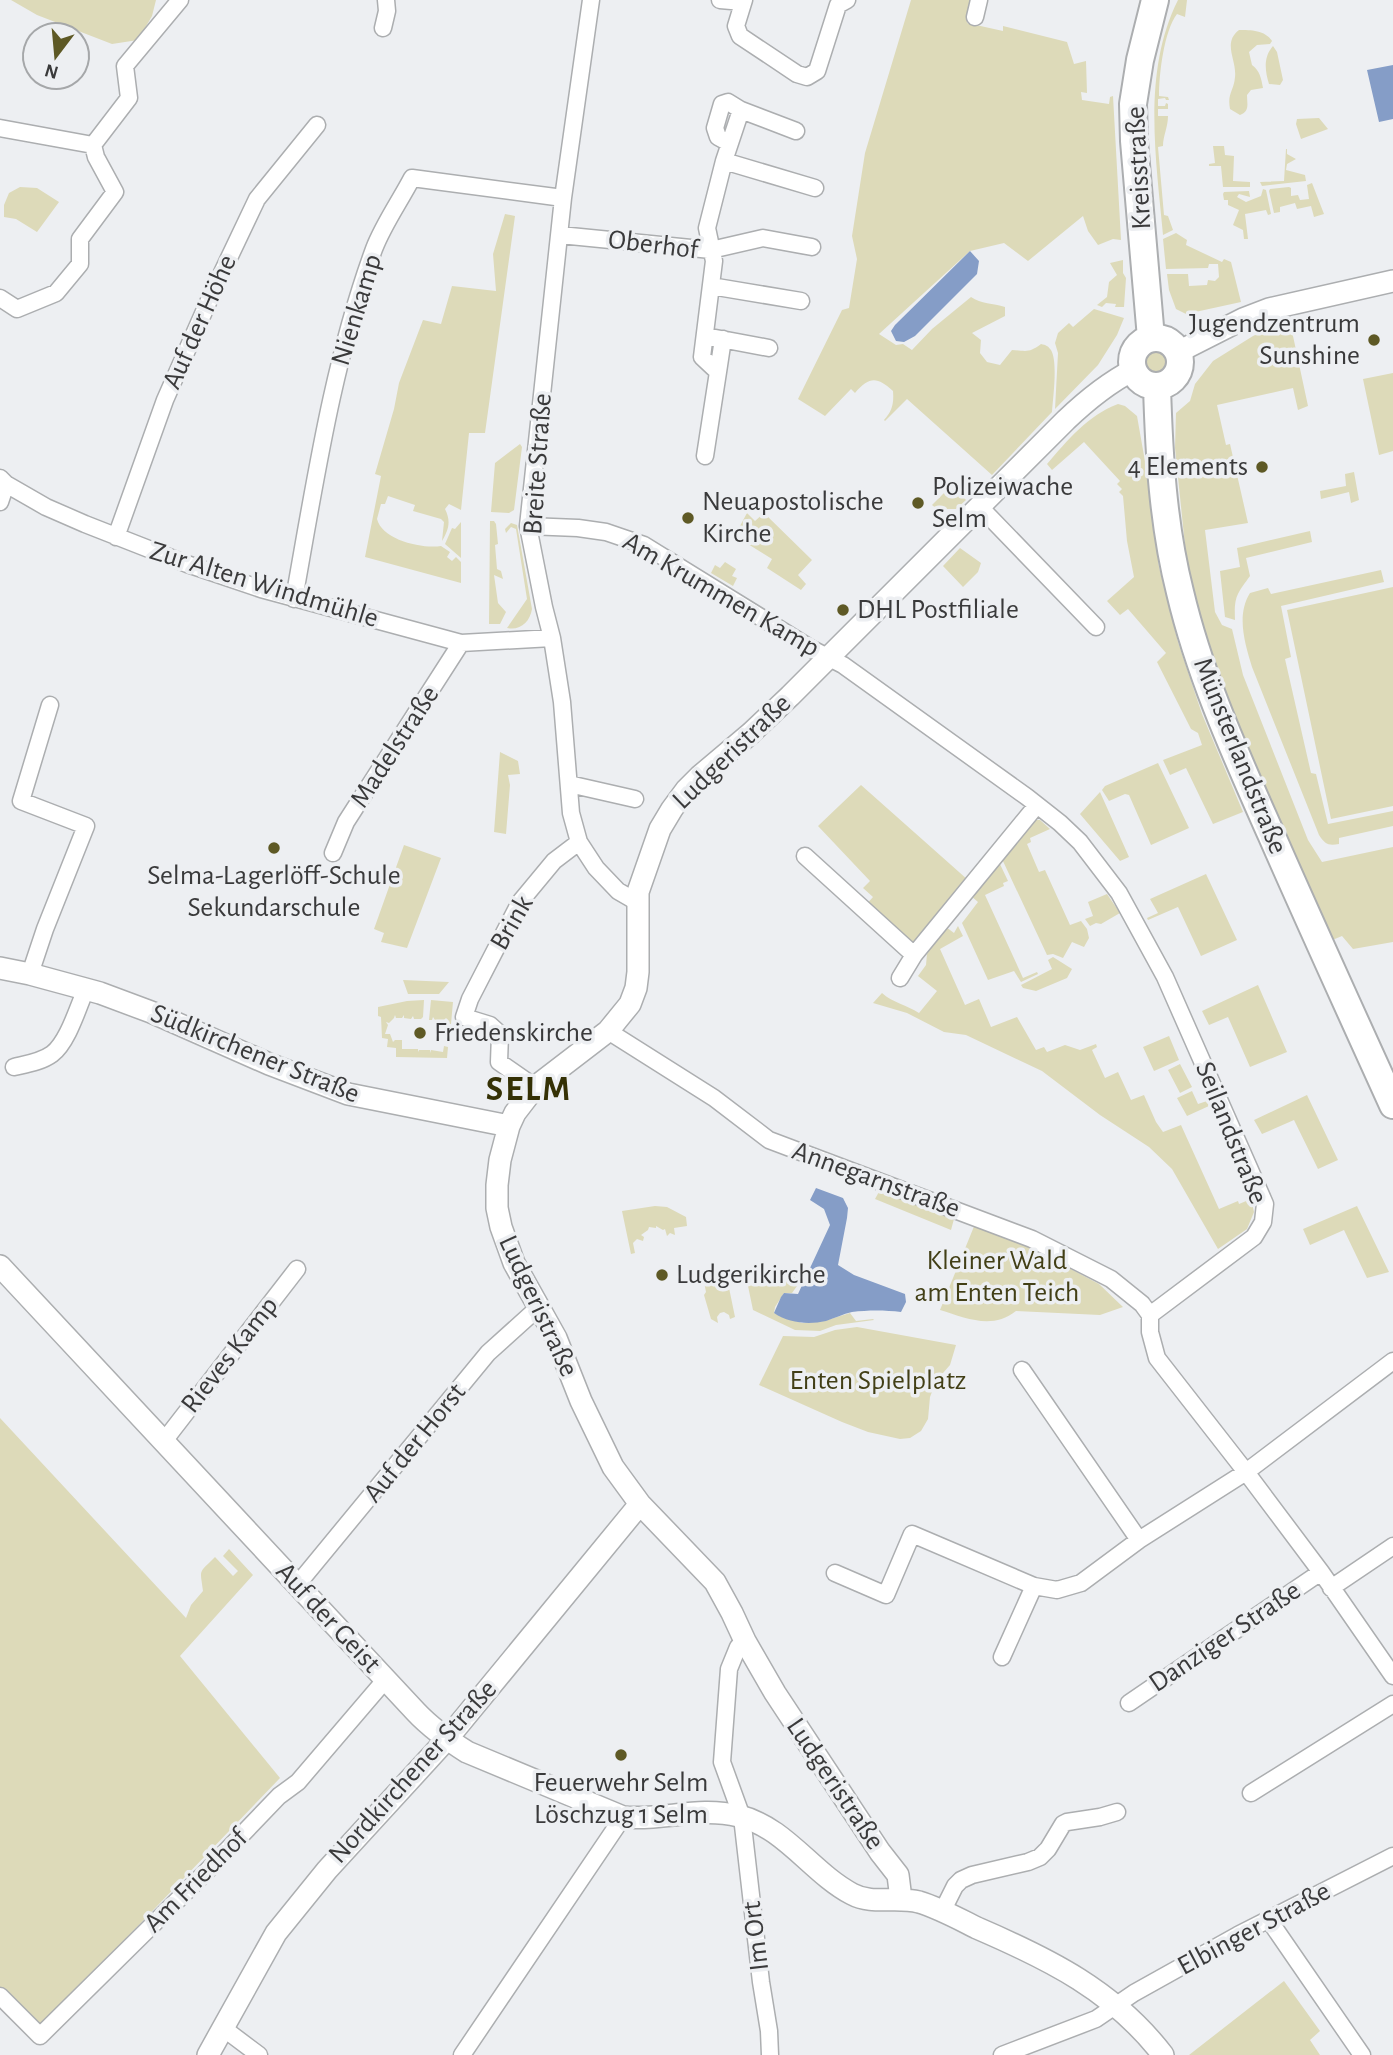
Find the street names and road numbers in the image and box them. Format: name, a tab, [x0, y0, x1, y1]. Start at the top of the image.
street label: Kreisstraße	[1122, 106, 1156, 230]
street label: Oberhof	[606, 226, 701, 265]
street label: Auf der Höhe	[158, 251, 242, 393]
street label: Nienkamp	[327, 251, 387, 369]
street label: Breite Straße	[519, 392, 557, 536]
street label: Am Krummen Kamp	[618, 527, 824, 663]
street label: Zur Alten Windmühle	[146, 537, 382, 633]
street label: Münsterlandstraße	[1188, 654, 1292, 858]
street label: Madelstraße	[346, 681, 444, 813]
street label: Ludgeristraße	[668, 689, 796, 815]
street label: Brink	[485, 891, 539, 955]
street label: Südkirchener Straße	[147, 999, 363, 1109]
street label: Seilandstraße	[1190, 1058, 1272, 1208]
street label: Annegarnstraße	[789, 1137, 963, 1223]
street label: Ludgeristraße	[493, 1231, 583, 1381]
street label: Rieves Kamp	[176, 1292, 284, 1418]
street label: Auf der Horst	[359, 1378, 471, 1508]
street label: Auf der Geist	[270, 1558, 386, 1678]
street label: Danziger Straße	[1144, 1576, 1306, 1698]
street label: Nordkirchener Straße	[324, 1675, 502, 1869]
street label: Ludgeristraße	[781, 1713, 889, 1855]
street label: Am Friedhof	[139, 1823, 254, 1938]
street label: Elbinger Straße	[1173, 1877, 1335, 1981]
street label: Im Ort	[738, 1899, 774, 1972]

